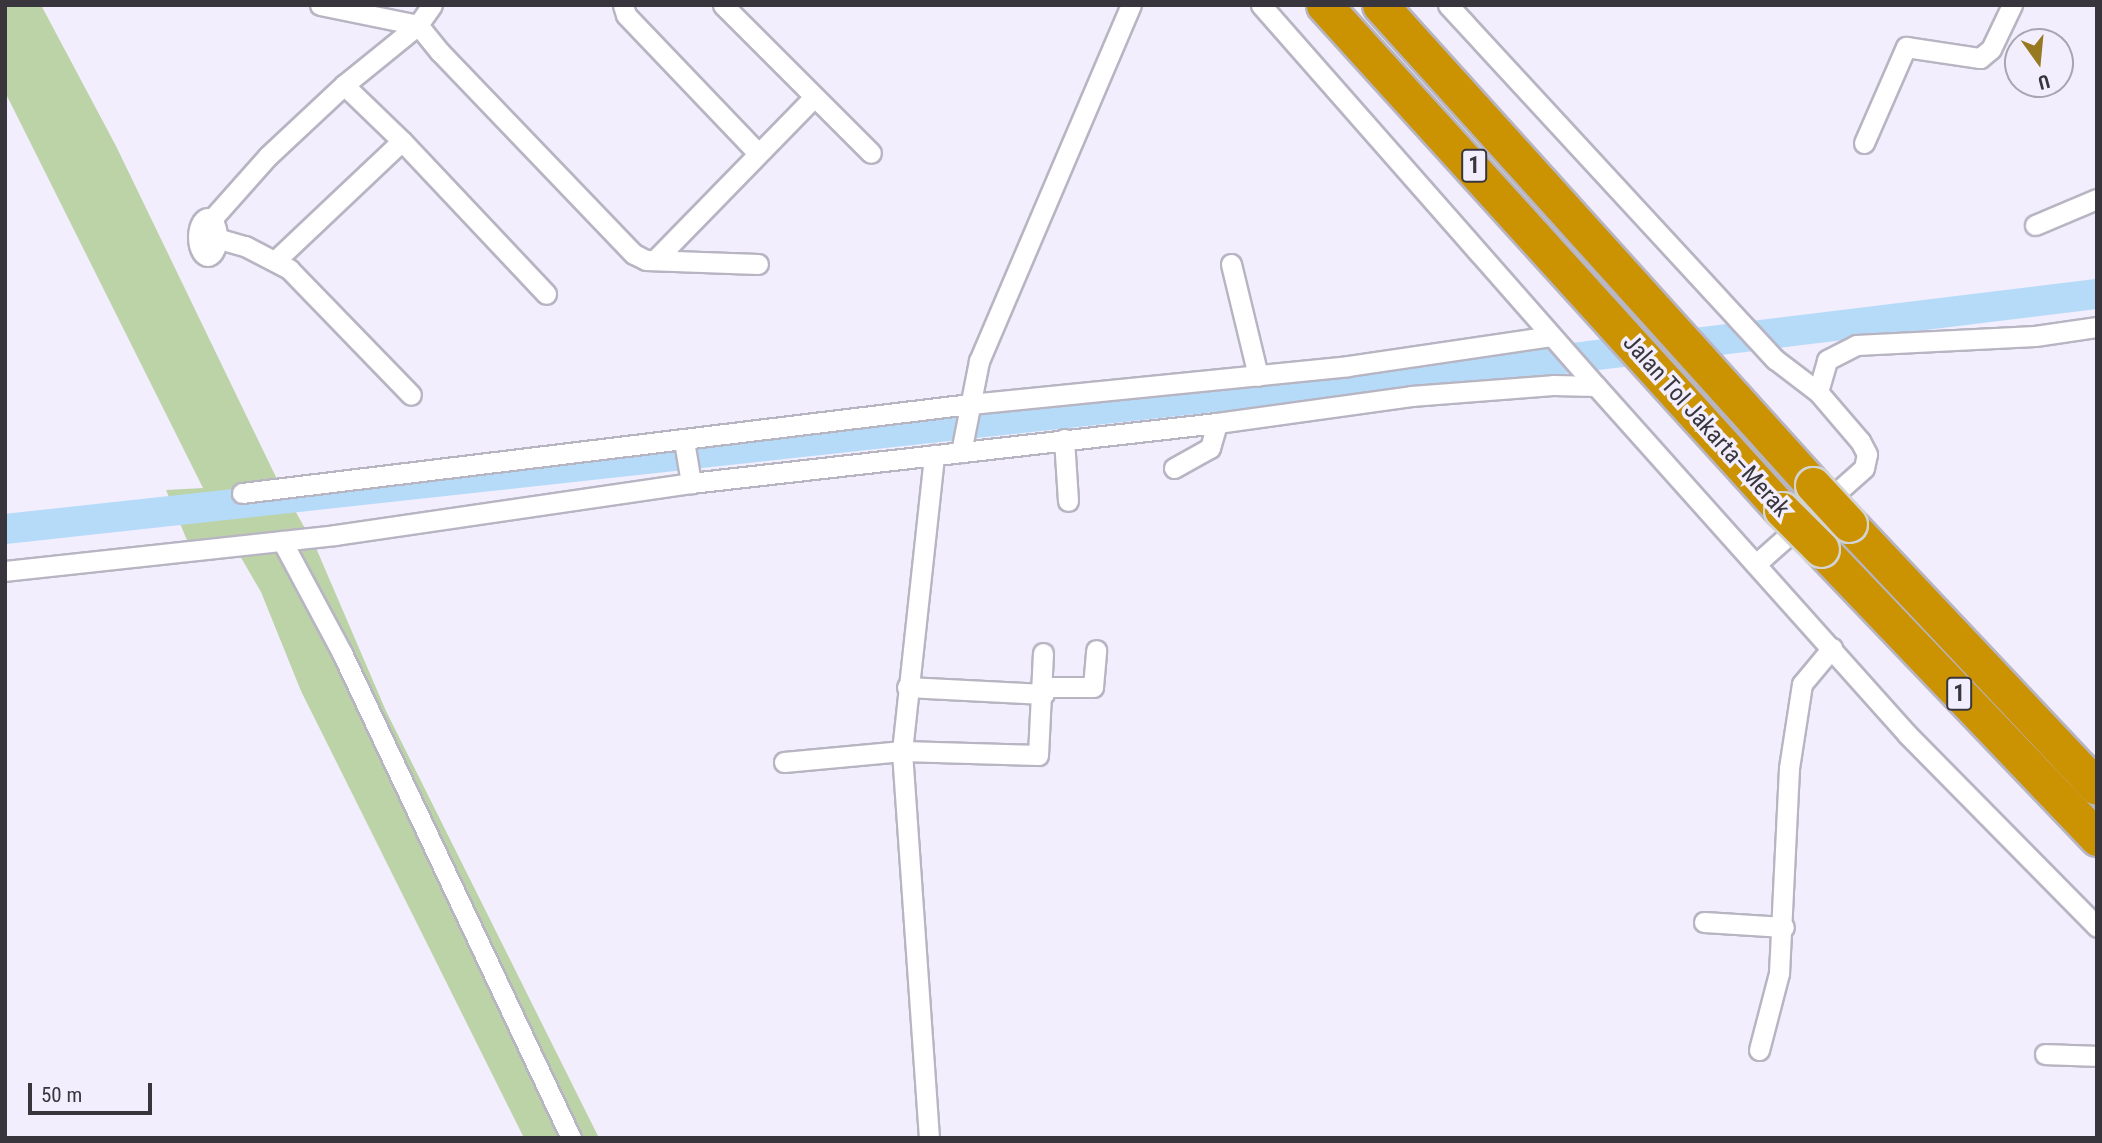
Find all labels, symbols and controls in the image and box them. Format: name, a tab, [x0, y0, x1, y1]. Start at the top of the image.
north arrow	[2004, 28, 2074, 98]
text: U	[2036, 69, 2052, 94]
road number: 1	[1460, 146, 1488, 186]
street label: Jalan Tol Jakarta–Merak	[1616, 329, 1796, 523]
road number: 1	[1945, 674, 1973, 714]
scale bar	[32, 1070, 156, 1114]
text: 50 m	[41, 1083, 82, 1107]

